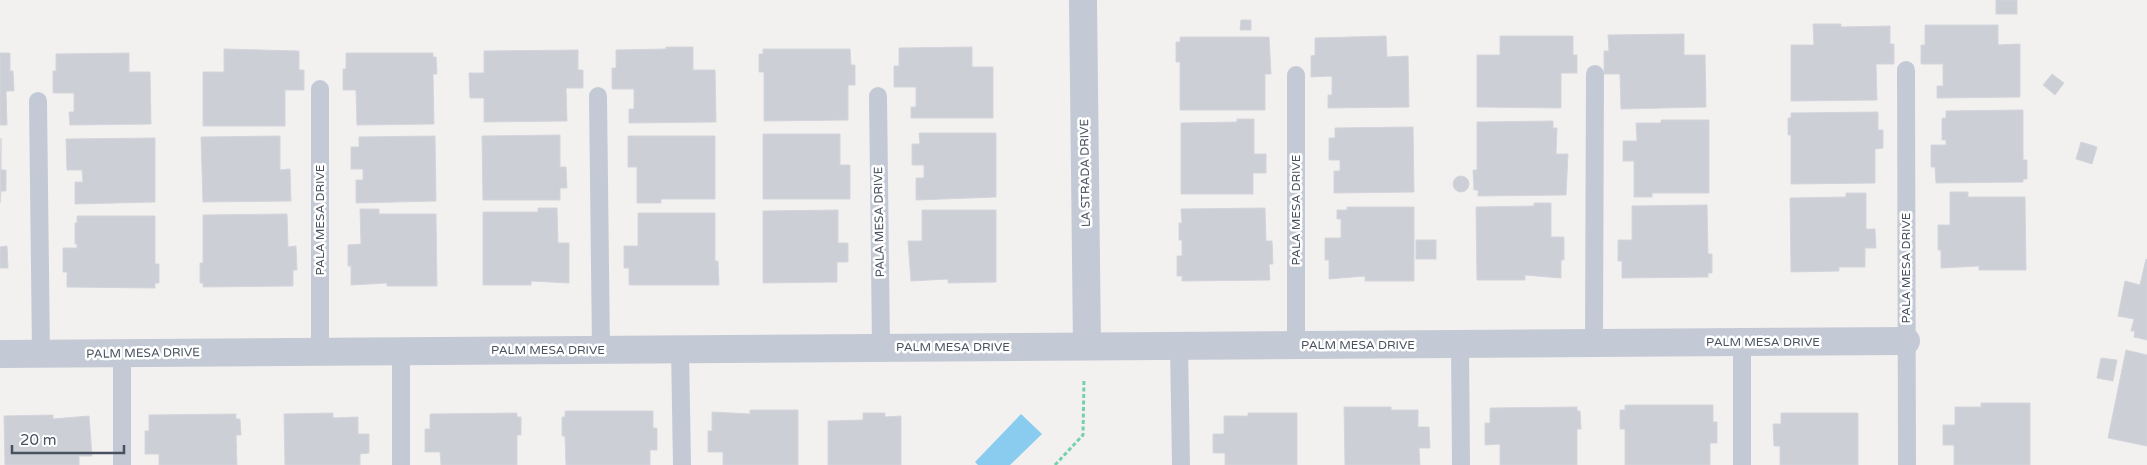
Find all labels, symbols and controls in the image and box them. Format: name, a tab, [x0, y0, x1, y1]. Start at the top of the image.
street label: LA STRADA DRIVE	[1077, 118, 1093, 227]
street label: PALA MESA DRIVE	[1289, 154, 1303, 265]
street label: PALA MESA DRIVE	[313, 164, 327, 275]
street label: PALA MESA DRIVE	[871, 166, 887, 278]
street label: PALA MESA DRIVE	[1899, 212, 1913, 323]
street label: PALM MESA DRIVE	[1706, 335, 1820, 349]
street label: PALM MESA DRIVE	[1301, 338, 1415, 352]
street label: PALM MESA DRIVE	[896, 340, 1010, 354]
street label: PALM MESA DRIVE	[491, 343, 605, 357]
street label: PALM MESA DRIVE	[86, 345, 200, 361]
scale bar	[12, 422, 125, 454]
text: 20 m	[20, 431, 57, 449]

